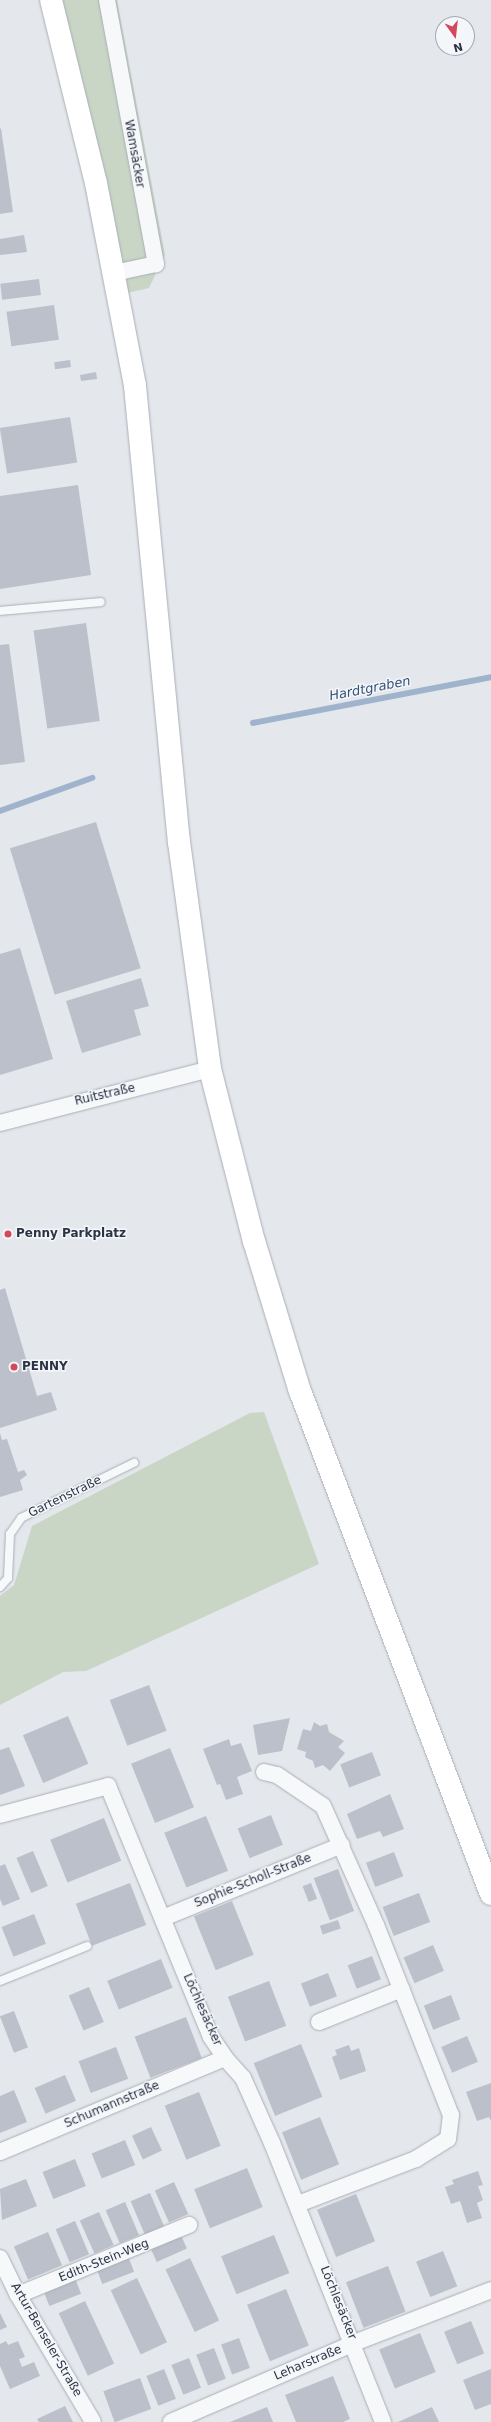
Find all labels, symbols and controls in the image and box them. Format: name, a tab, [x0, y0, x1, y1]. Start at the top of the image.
north arrow	[435, 16, 475, 56]
text: N	[452, 40, 464, 55]
street label: Wamsäcker	[121, 119, 147, 189]
water label: Hardtgraben	[328, 673, 412, 705]
street label: Ruitstraße	[73, 1081, 137, 1109]
place label: Penny Parkplatz	[16, 1227, 126, 1241]
marker: Penny Parkplatz	[3, 1229, 13, 1239]
place label: PENNY	[22, 1360, 68, 1374]
marker: PENNY	[9, 1362, 19, 1372]
street label: Gartenstraße	[26, 1473, 104, 1521]
street label: Sophie-Scholl-Straße	[192, 1851, 314, 1911]
street label: Löchlesäcker	[180, 1972, 224, 2048]
street label: Schumannstraße	[62, 2078, 162, 2132]
street label: Edith-Stein-Weg	[57, 2236, 151, 2286]
street label: Löchlesäcker	[317, 2264, 359, 2342]
street label: Artur-Benseler-Straße	[7, 2280, 85, 2400]
street label: Leharstraße	[272, 2342, 344, 2384]

